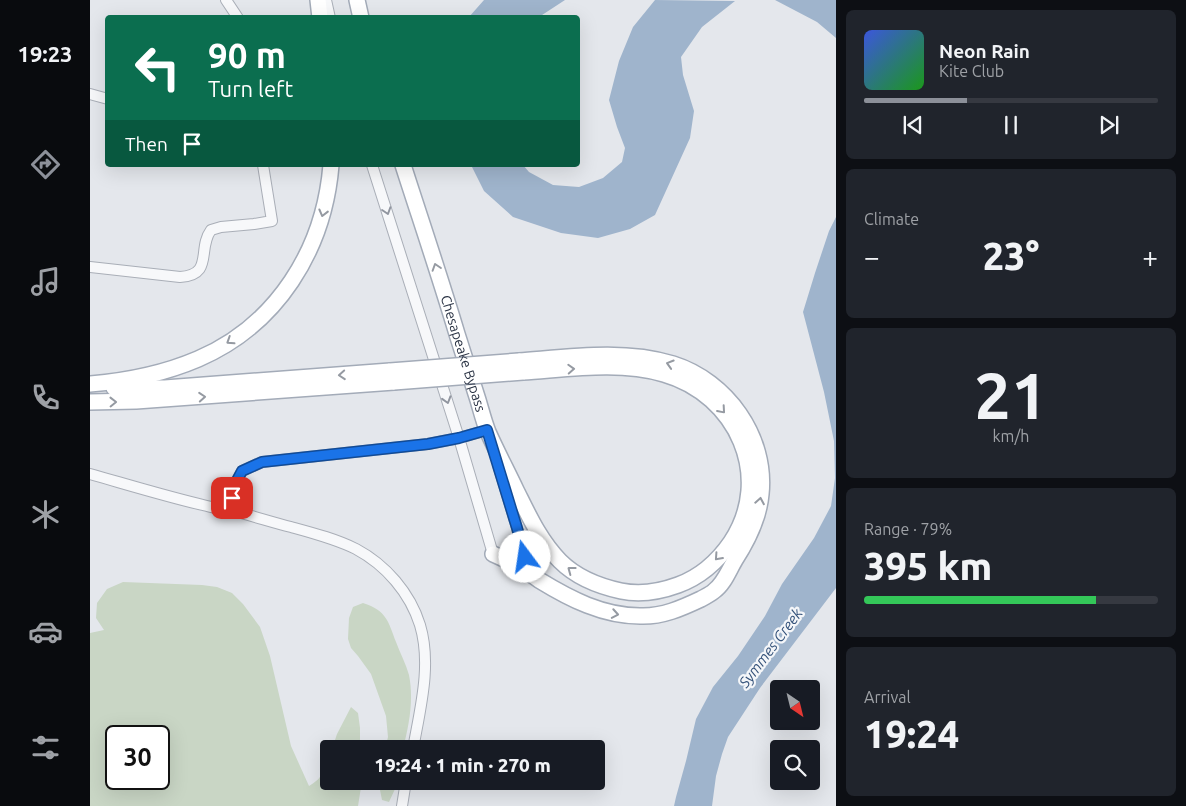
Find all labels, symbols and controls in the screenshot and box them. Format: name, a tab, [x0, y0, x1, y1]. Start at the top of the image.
icon: left	[125, 35, 190, 100]
text: 90 m	[208, 35, 286, 75]
text: Neon Rain	[939, 40, 1030, 62]
text: 19:23	[17, 41, 73, 66]
text: Kite Club	[939, 62, 1004, 80]
text: Turn left	[208, 76, 293, 101]
icon: previous	[899, 111, 927, 139]
icon: pause	[997, 111, 1025, 139]
icon: next	[1095, 111, 1123, 139]
icon: arrive	[178, 130, 206, 158]
text: Then	[125, 133, 168, 155]
icon: directions	[28, 147, 63, 182]
one-way arrow	[381, 207, 391, 215]
one-way arrow	[318, 208, 329, 217]
text: Climate	[864, 210, 919, 228]
text: 23°	[983, 235, 1039, 277]
text: −	[864, 241, 880, 272]
text: +	[1142, 241, 1158, 272]
one-way arrow	[431, 263, 441, 271]
icon: music	[28, 264, 63, 299]
street label: Chesapeake Bypass	[438, 293, 489, 414]
one-way arrow	[226, 335, 235, 345]
text: 21	[974, 358, 1048, 431]
one-way arrow	[666, 359, 674, 369]
one-way arrow	[567, 363, 575, 374]
one-way arrow	[338, 369, 346, 380]
icon: phone	[28, 380, 63, 415]
one-way arrow	[198, 391, 206, 402]
one-way arrow	[441, 395, 451, 403]
one-way arrow	[109, 396, 117, 407]
one-way arrow	[716, 404, 725, 413]
text: km/h	[993, 427, 1029, 445]
pin	[211, 477, 253, 519]
icon: arrive	[218, 484, 246, 512]
one-way arrow	[754, 496, 765, 504]
icon: climate	[28, 497, 63, 532]
text: Range · 79%	[864, 520, 952, 538]
position arrow	[498, 530, 550, 582]
text: 395 km	[864, 545, 992, 587]
one-way arrow	[715, 552, 724, 561]
one-way arrow	[567, 567, 577, 576]
water label: Symmes Creek	[735, 605, 806, 691]
one-way arrow	[610, 608, 619, 618]
icon: car	[28, 614, 63, 649]
north arrow	[770, 680, 820, 730]
map controls	[770, 680, 820, 790]
text: Arrival	[864, 688, 911, 706]
text: 19:24	[864, 713, 959, 755]
speed limit sign: 30	[105, 725, 170, 790]
icon: filters	[28, 730, 63, 765]
button: search	[770, 740, 820, 790]
text: 19:24 · 1 min · 270 m	[374, 754, 551, 776]

